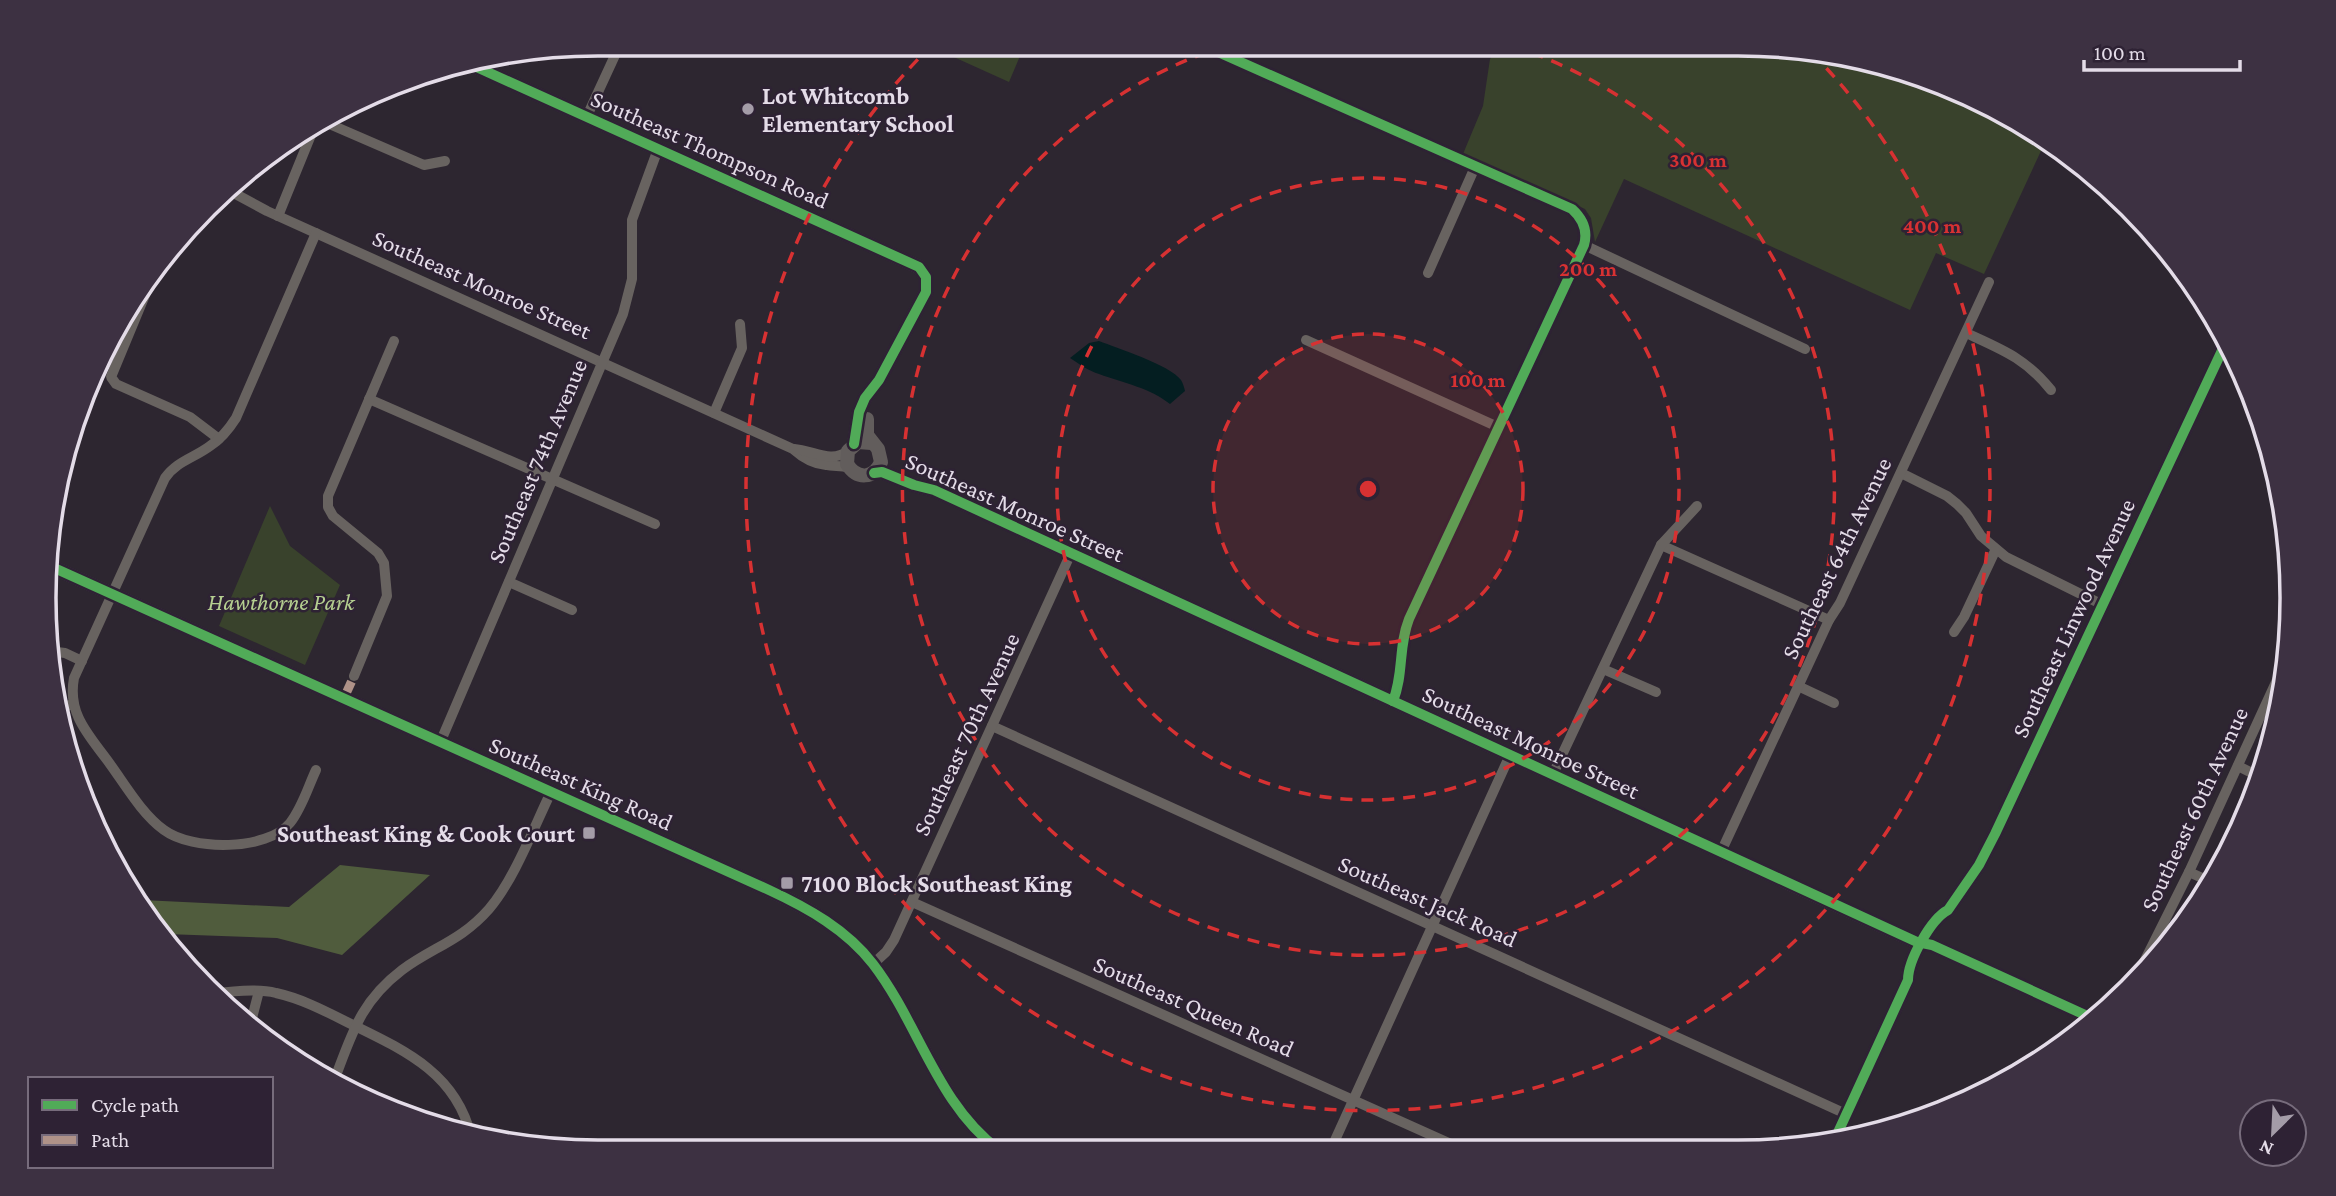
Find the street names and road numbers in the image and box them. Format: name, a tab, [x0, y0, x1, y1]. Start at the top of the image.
street label: Southeast Thompson Road	[587, 84, 833, 214]
street label: Southeast Monroe Street	[369, 224, 596, 345]
street label: Southeast 74th Avenue	[482, 355, 592, 567]
street label: Southeast Monroe Street	[902, 447, 1129, 568]
street label: Southeast 64th Avenue	[1775, 453, 1897, 663]
street label: Southeast Linwood Avenue	[2006, 494, 2140, 742]
street label: Southeast 70th Avenue	[907, 628, 1025, 840]
street label: Southeast Monroe Street	[1418, 680, 1645, 805]
street label: Southeast 60th Avenue	[2135, 703, 2253, 915]
street label: Southeast King Road	[485, 730, 677, 836]
street label: Southeast Jack Road	[1334, 849, 1522, 953]
street label: Southeast Queen Road	[1090, 950, 1299, 1062]

